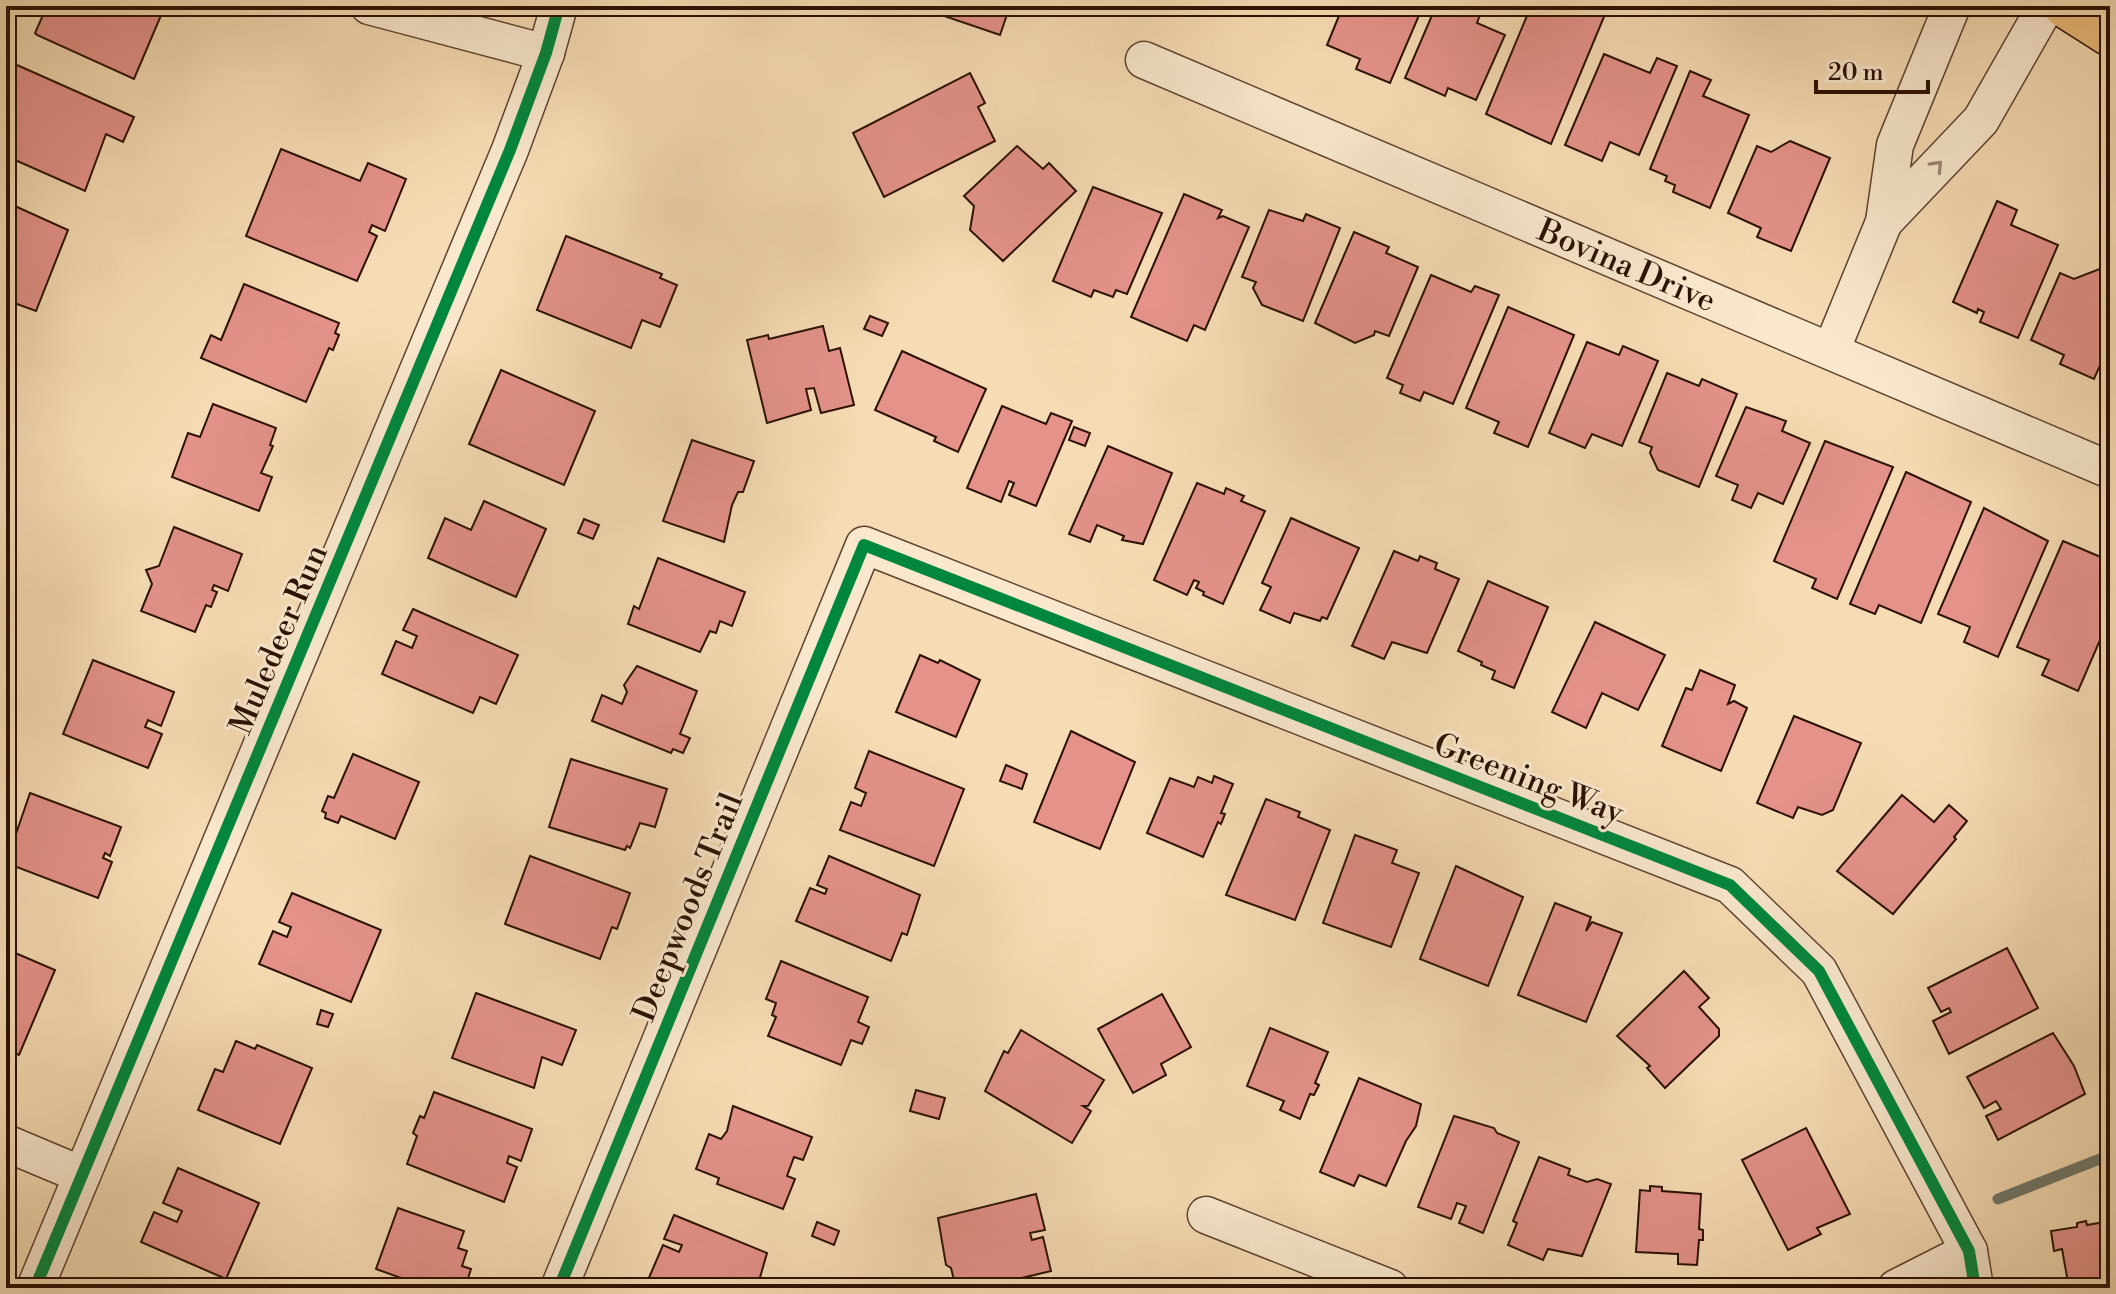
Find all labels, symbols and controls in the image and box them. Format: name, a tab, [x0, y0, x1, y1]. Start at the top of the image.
scale bar	[1816, 44, 1928, 94]
text: 20 m	[1828, 58, 1884, 88]
one-way arrow	[1928, 160, 1942, 175]
street label: Bovina Drive	[1531, 210, 1722, 321]
street label: Muledeer Run	[221, 538, 337, 740]
street label: Greening Way	[1428, 724, 1629, 834]
street label: Deepwoods Trail	[624, 787, 752, 1027]

